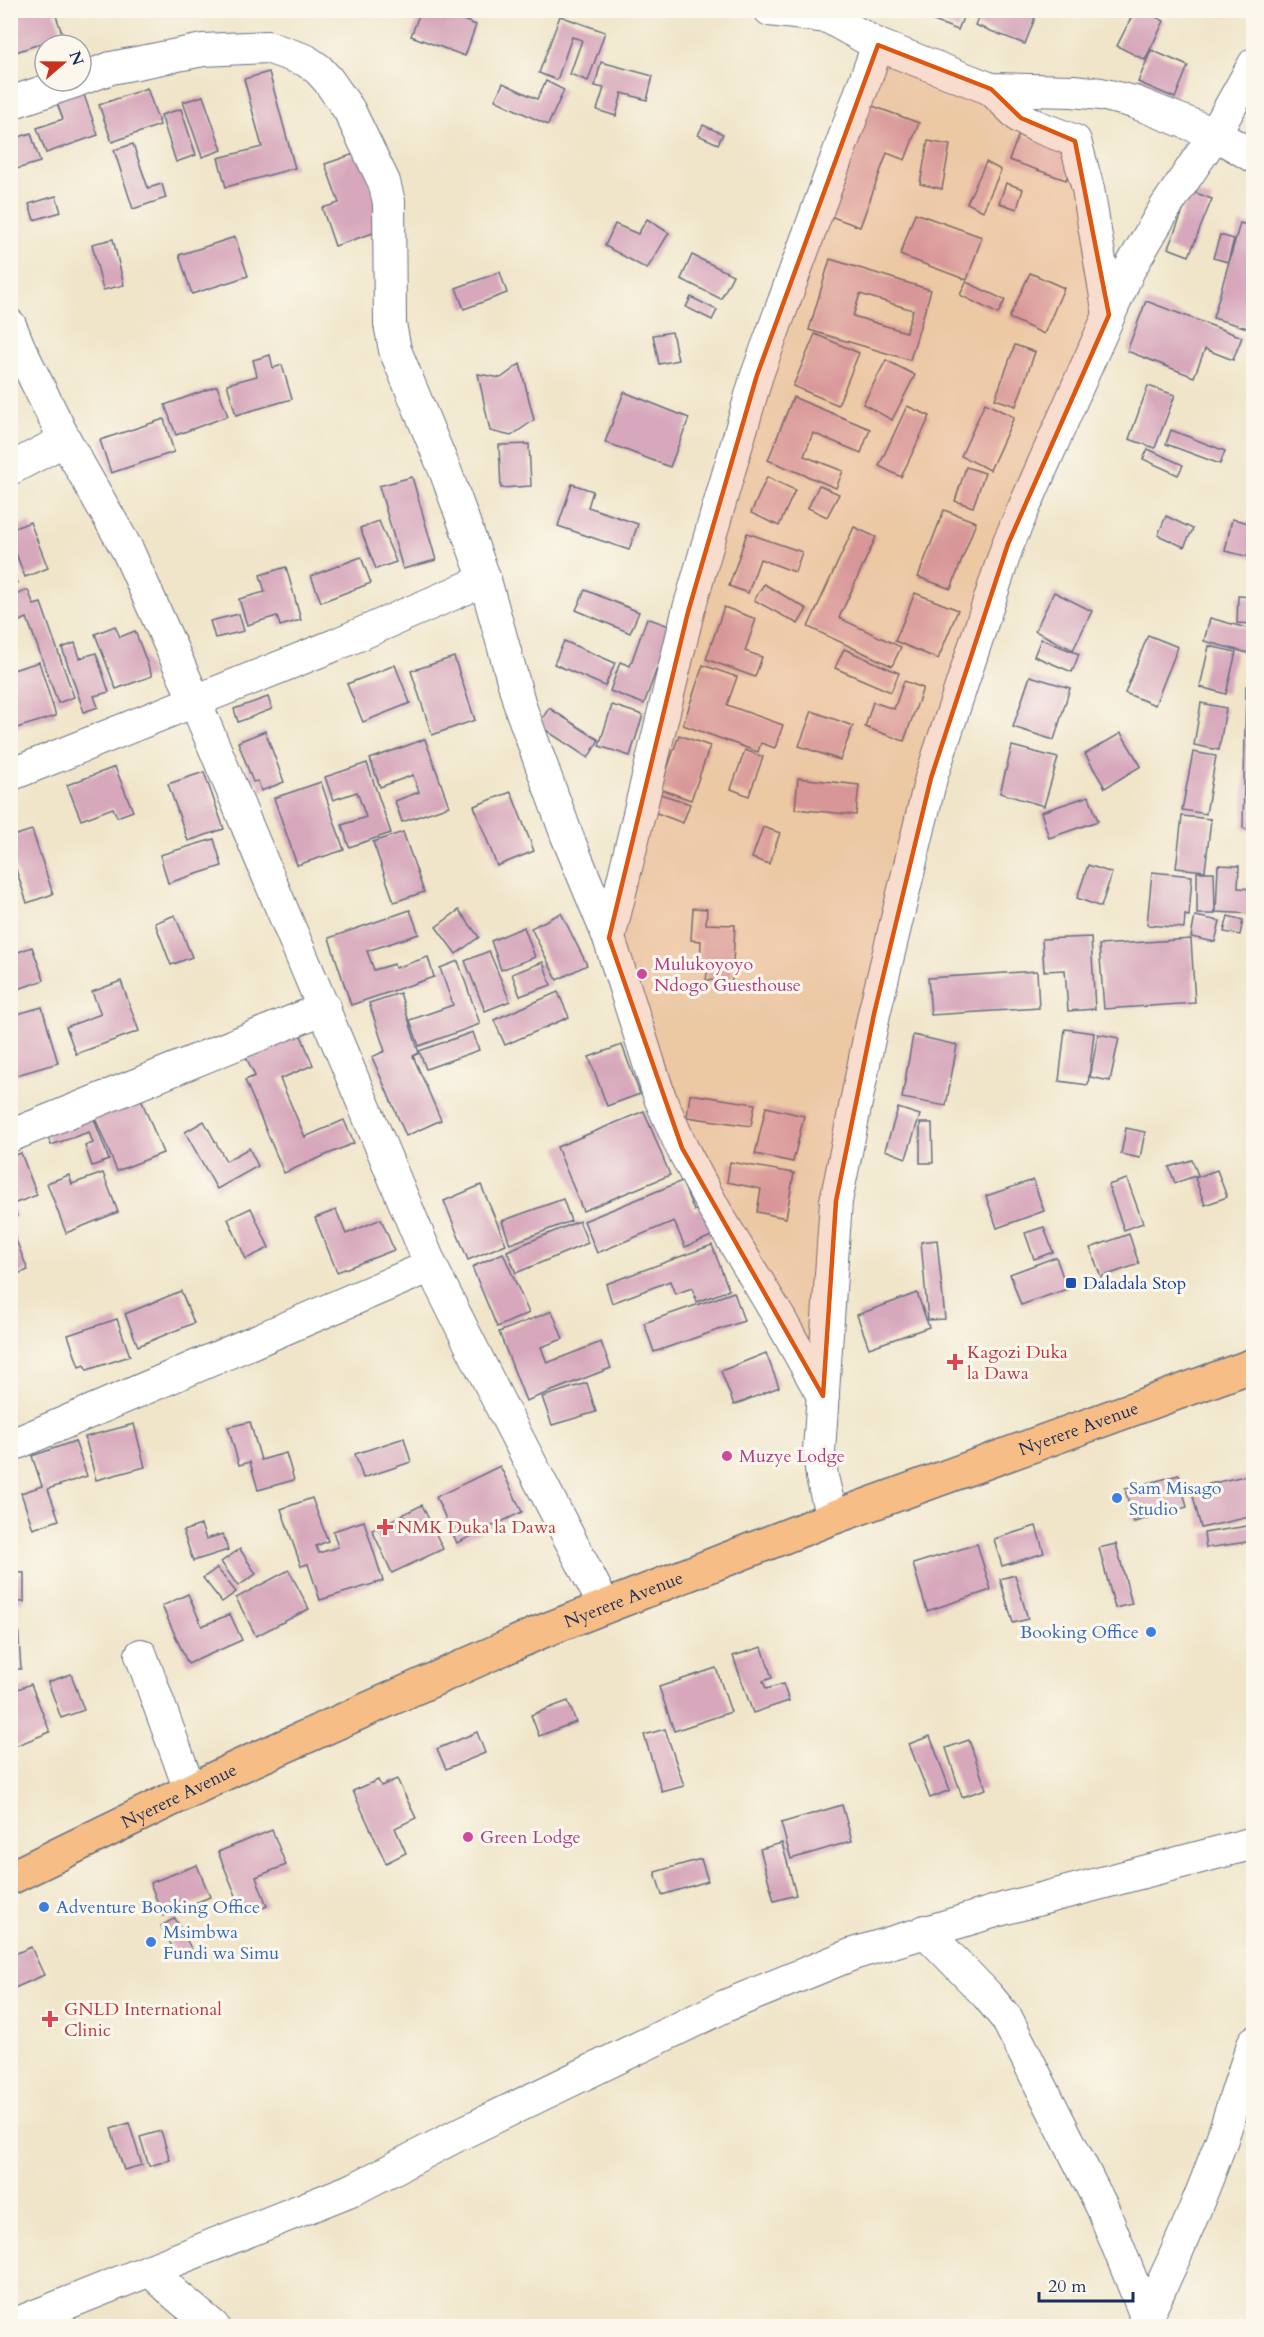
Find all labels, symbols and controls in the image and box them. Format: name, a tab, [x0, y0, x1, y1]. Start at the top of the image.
north arrow	[33, 33, 93, 93]
text: N	[63, 48, 89, 69]
place label: Mulukoyoyo Ndogo Guesthouse	[654, 952, 801, 998]
marker: Mulukoyoyo Ndogo Guesthouse	[635, 967, 649, 981]
place label: Daladala Stop	[1083, 1271, 1186, 1296]
marker: Daladala Stop	[1064, 1276, 1078, 1290]
place label: Kagozi Duka la Dawa	[967, 1340, 1068, 1386]
marker: Kagozi Duka la Dawa	[948, 1355, 962, 1369]
street label: Nyerere Avenue	[1015, 1395, 1142, 1462]
place label: Muzye Lodge	[739, 1444, 845, 1469]
marker: Muzye Lodge	[720, 1449, 734, 1463]
place label: Sam Misago Studio	[1129, 1476, 1222, 1522]
marker: Sam Misago Studio	[1110, 1491, 1124, 1505]
place label: NMK Duka la Dawa	[397, 1515, 556, 1540]
marker: NMK Duka la Dawa	[378, 1520, 392, 1534]
street label: Nyerere Avenue	[560, 1565, 687, 1634]
place label: Booking Office	[1020, 1620, 1139, 1645]
marker: Booking Office	[1144, 1625, 1158, 1639]
street label: Nyerere Avenue	[117, 1757, 241, 1834]
place label: Green Lodge	[480, 1825, 581, 1850]
marker: Green Lodge	[461, 1830, 475, 1844]
place label: Adventure Booking Office	[56, 1895, 260, 1920]
marker: Adventure Booking Office	[37, 1900, 51, 1914]
place label: Msimbwa Fundi wa Simu	[163, 1920, 279, 1966]
marker: Msimbwa Fundi wa Simu	[144, 1935, 158, 1949]
place label: GNLD International Clinic	[64, 1997, 222, 2043]
marker: GNLD International Clinic	[41, 2010, 59, 2028]
scale bar	[1039, 2265, 1134, 2303]
text: 20 m	[1048, 2274, 1087, 2299]

